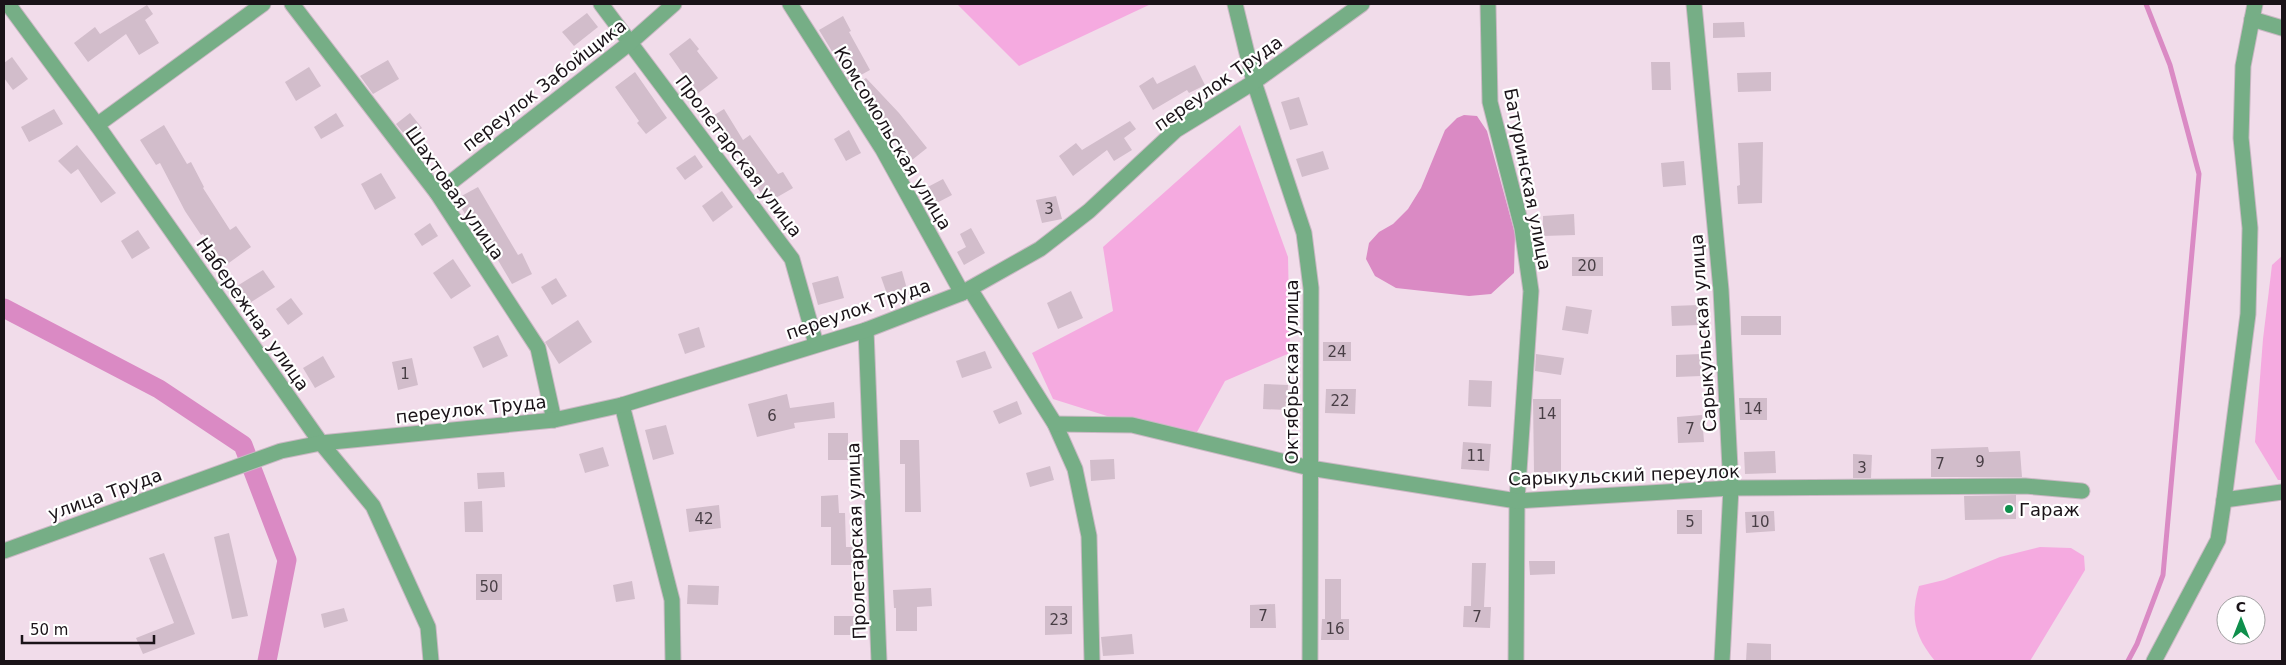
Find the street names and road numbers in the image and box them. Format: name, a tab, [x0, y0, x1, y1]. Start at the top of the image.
street label: переулок Забойщика	[458, 15, 630, 155]
street label: переулок Труда	[1150, 31, 1286, 135]
street label: Комсомольская улица	[830, 42, 956, 234]
street label: Пролетарская улица	[671, 71, 807, 241]
street label: Батуринская улица	[1500, 86, 1556, 272]
street label: Шахтовая улица	[401, 122, 509, 264]
street label: Набережная улица	[192, 233, 314, 395]
street label: Сарыкульская улица	[1686, 233, 1720, 433]
street label: переулок Труда	[783, 274, 933, 344]
street label: Октябрьская улица	[1281, 280, 1302, 464]
street label: переулок Труда	[394, 391, 548, 427]
street label: Пролетарская улица	[842, 442, 870, 640]
street label: Сарыкульский переулок	[1508, 460, 1740, 490]
street label: улица Труда	[45, 464, 165, 524]

